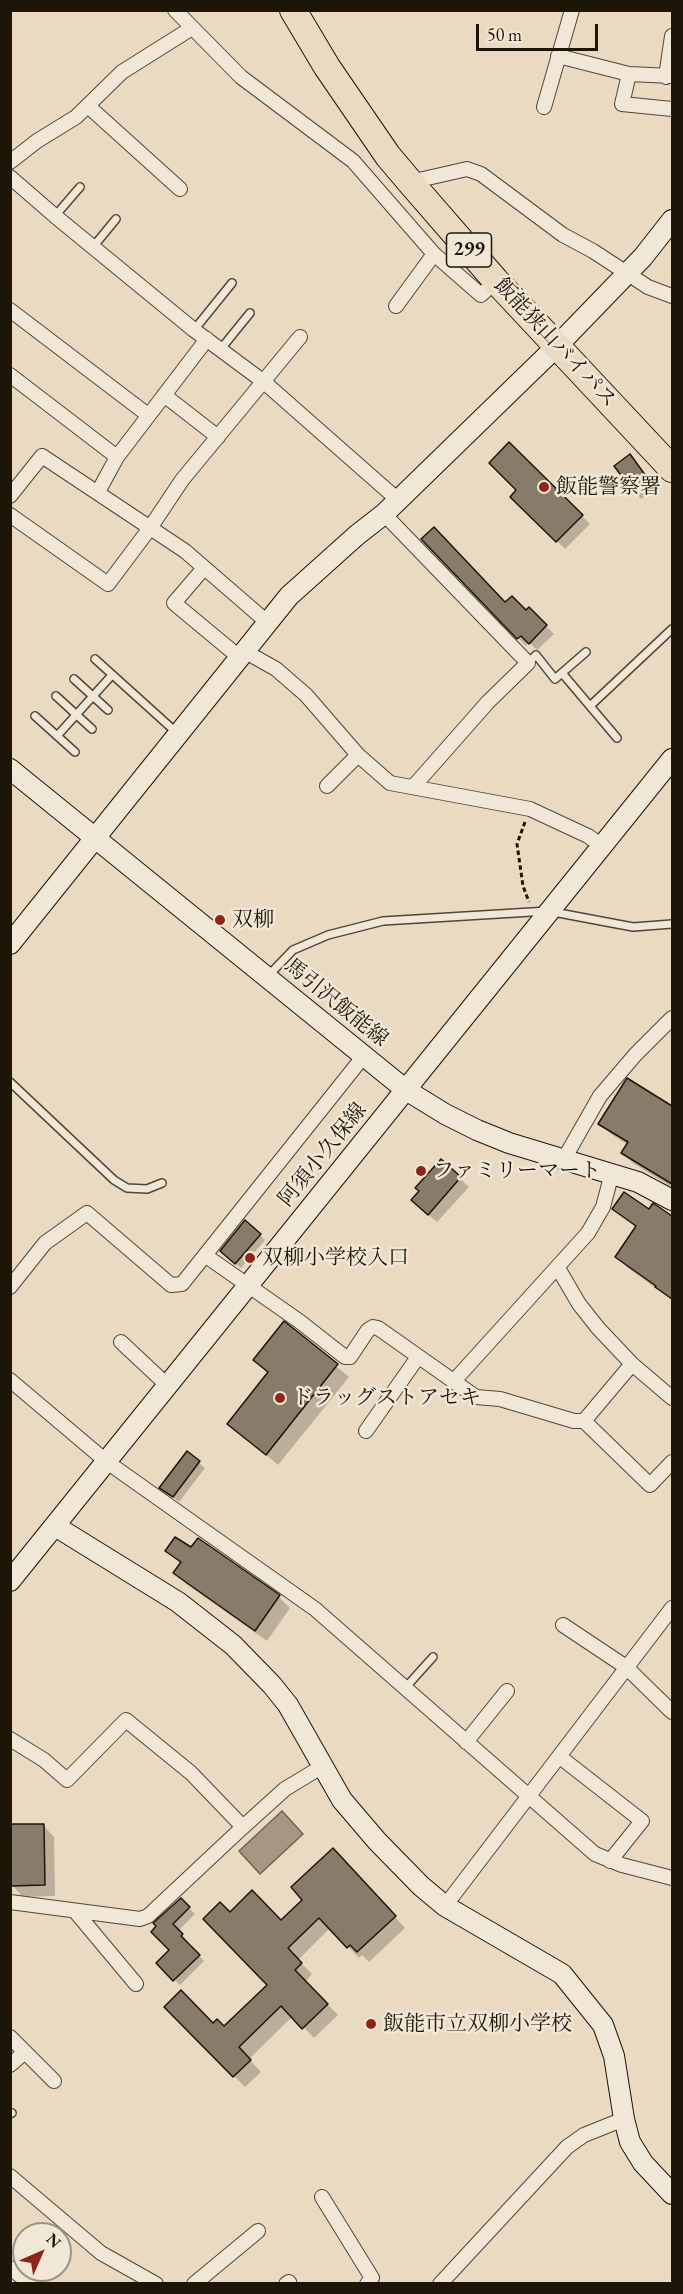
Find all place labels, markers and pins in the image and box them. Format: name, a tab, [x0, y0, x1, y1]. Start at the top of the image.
place label: 飯能警察署	[556, 474, 661, 500]
marker: 飯能警察署	[537, 480, 551, 494]
place label: 双柳	[232, 907, 274, 933]
marker: 双柳	[213, 913, 227, 927]
place label: ファミリーマート	[433, 1158, 601, 1184]
marker: ファミリーマート	[414, 1164, 428, 1178]
place label: 双柳小学校入口	[262, 1245, 409, 1271]
marker: 双柳小学校入口	[243, 1251, 257, 1265]
place label: ドラッグストアセキ	[292, 1385, 481, 1411]
marker: ドラッグストアセキ	[273, 1391, 287, 1405]
place label: 飯能市立双柳小学校	[383, 2011, 572, 2037]
marker: 飯能市立双柳小学校	[364, 2017, 378, 2031]

